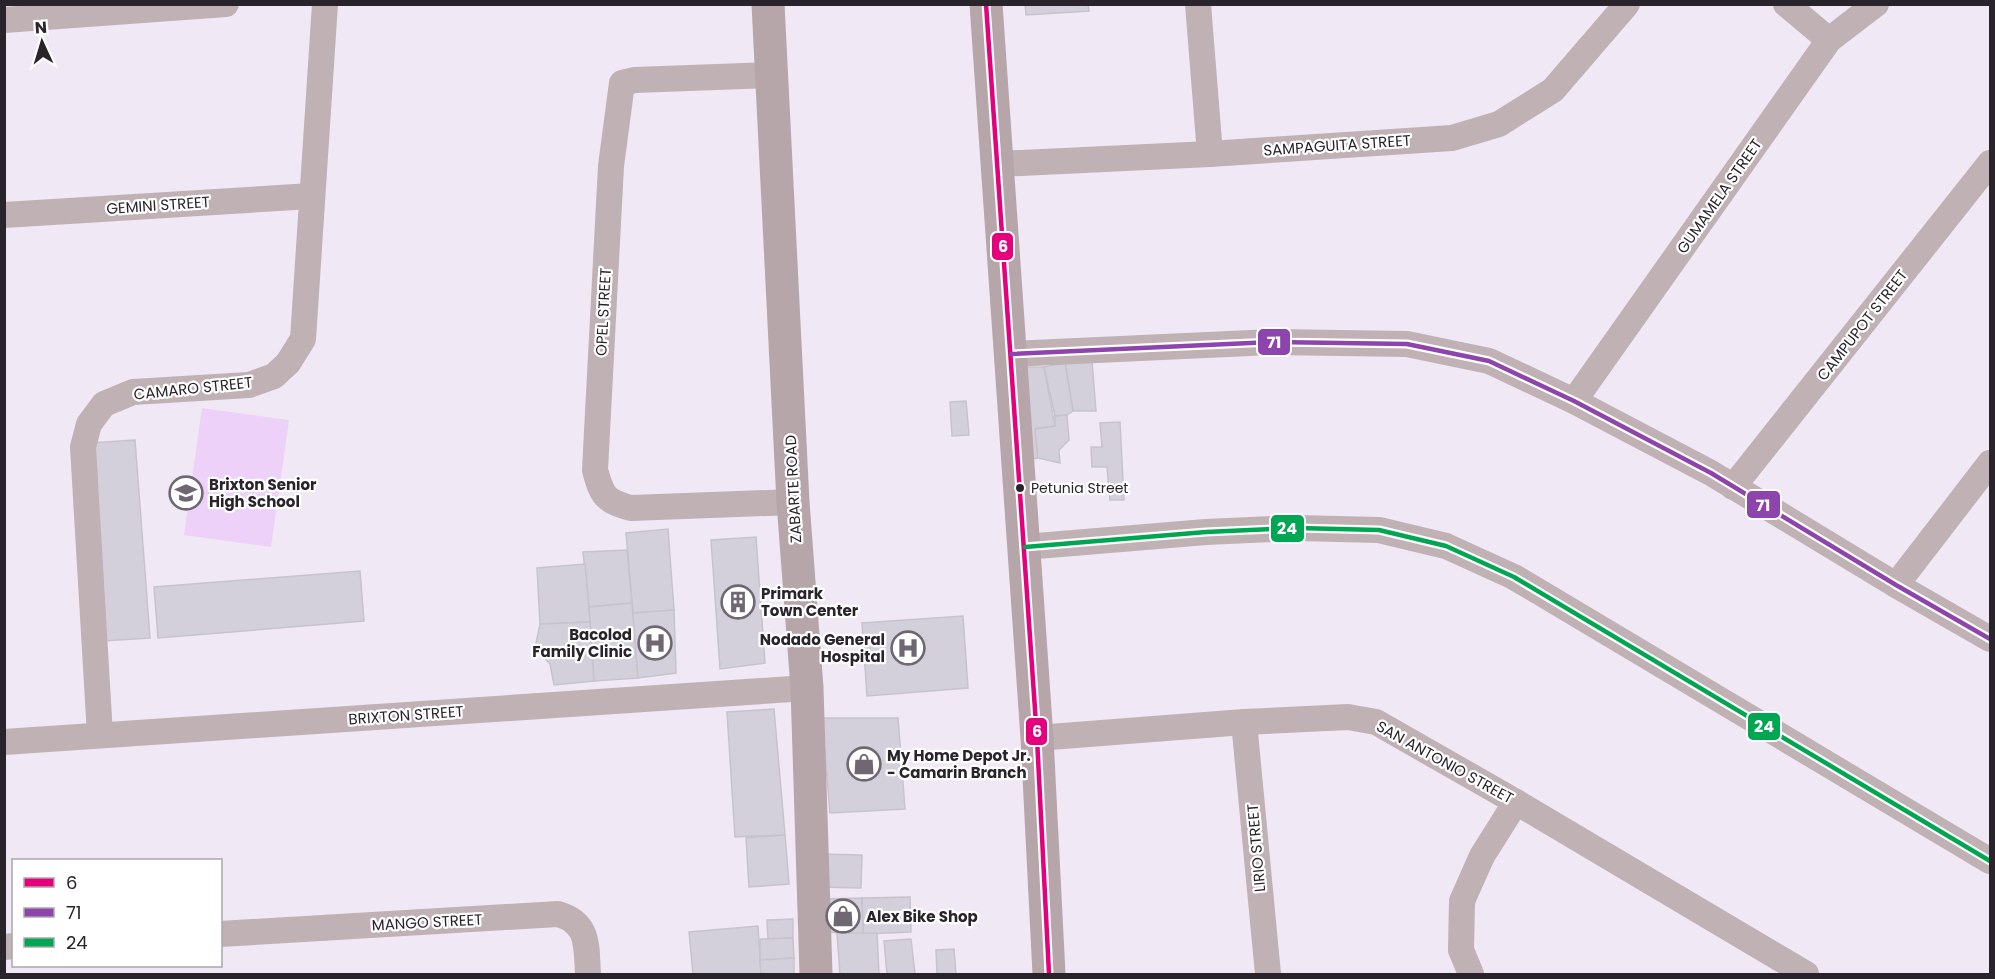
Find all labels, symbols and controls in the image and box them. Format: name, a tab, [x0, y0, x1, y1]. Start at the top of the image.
north arrow	[12, 12, 72, 72]
text: N	[34, 16, 48, 39]
street label: SAMPAGUITA STREET	[1263, 129, 1411, 161]
street label: GUMAMELA STREET	[1672, 134, 1766, 258]
street label: GEMINI STREET	[106, 191, 210, 219]
line badge: 6	[991, 232, 1014, 261]
text: 6	[998, 235, 1008, 258]
street label: CAMPUPOT STREET	[1812, 265, 1912, 385]
street label: OPEL STREET	[590, 267, 616, 357]
line badge: 71	[1257, 328, 1291, 356]
text: 71	[1267, 331, 1281, 354]
street label: CAMARO STREET	[133, 371, 253, 405]
street label: ZABARTE ROAD	[780, 434, 806, 544]
place label: Brixton Senior High School	[209, 474, 317, 512]
school or university icon: Brixton Senior High School	[168, 475, 204, 511]
place label: Petunia Street	[1031, 478, 1128, 498]
marker: Petunia Street	[1014, 482, 1026, 494]
line badge: 71	[1746, 490, 1781, 519]
text: 71	[1756, 494, 1770, 517]
line badge: 24	[1270, 514, 1305, 543]
text: 24	[1277, 517, 1297, 540]
place label: Primark Town Center	[761, 583, 859, 621]
building icon: Primark Town Center	[720, 584, 756, 620]
place label: Bacolod Family Clinic	[532, 624, 632, 662]
hospital icon: Bacolod Family Clinic	[637, 625, 673, 661]
place label: Nodado General Hospital	[760, 629, 885, 667]
hospital icon: Nodado General Hospital	[890, 630, 926, 666]
street label: BRIXTON STREET	[348, 701, 464, 729]
line badge: 24	[1747, 712, 1781, 741]
text: 24	[1754, 715, 1774, 738]
street label: SAN ANTONIO STREET	[1373, 716, 1517, 808]
line badge: 6	[1025, 717, 1048, 746]
text: 6	[1032, 720, 1042, 743]
place label: My Home Depot Jr. - Camarin Branch	[887, 745, 1031, 783]
shop icon: My Home Depot Jr. - Camarin Branch	[846, 746, 882, 782]
street label: LIRIO STREET	[1242, 803, 1270, 893]
legend	[12, 859, 222, 967]
text: 6	[66, 870, 77, 895]
shop icon: Alex Bike Shop	[825, 898, 861, 934]
text: 71	[66, 900, 82, 925]
place label: Alex Bike Shop	[866, 906, 978, 927]
street label: MANGO STREET	[371, 909, 483, 935]
text: 24	[66, 930, 88, 955]

